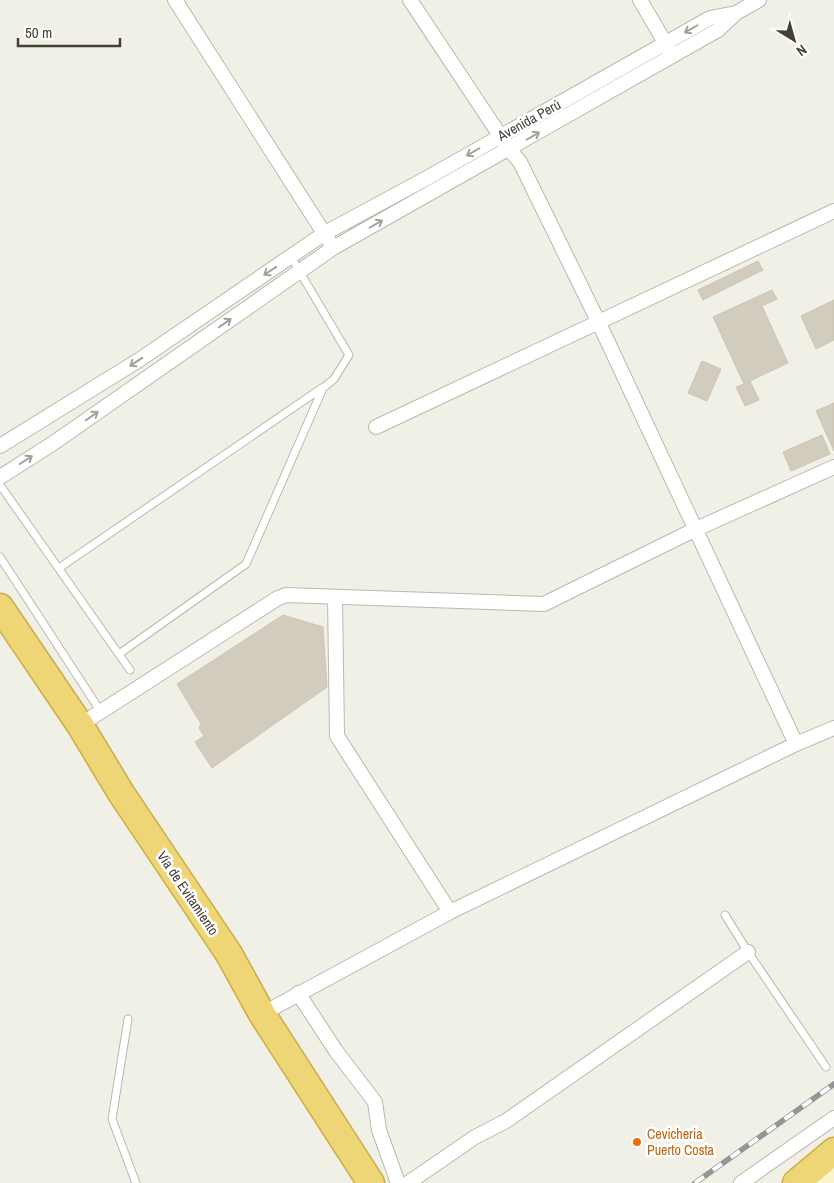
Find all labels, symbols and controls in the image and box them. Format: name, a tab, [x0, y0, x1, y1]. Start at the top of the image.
scale bar	[18, 15, 120, 47]
north arrow	[769, 15, 819, 65]
text: 50 m	[25, 22, 52, 43]
one-way arrow	[684, 24, 698, 34]
text: N	[793, 41, 811, 60]
street label: Avenida Perú	[493, 95, 564, 145]
one-way arrow	[525, 130, 539, 140]
one-way arrow	[466, 147, 481, 157]
one-way arrow	[368, 218, 382, 228]
one-way arrow	[264, 266, 278, 276]
one-way arrow	[218, 318, 232, 328]
one-way arrow	[129, 357, 143, 367]
one-way arrow	[85, 411, 99, 421]
one-way arrow	[19, 455, 33, 466]
street label: Vía de Evitamiento	[153, 848, 223, 938]
place label: Cevicheria Puerto Costa	[647, 1125, 715, 1159]
marker: Cevicheria Puerto Costa	[631, 1136, 643, 1148]

